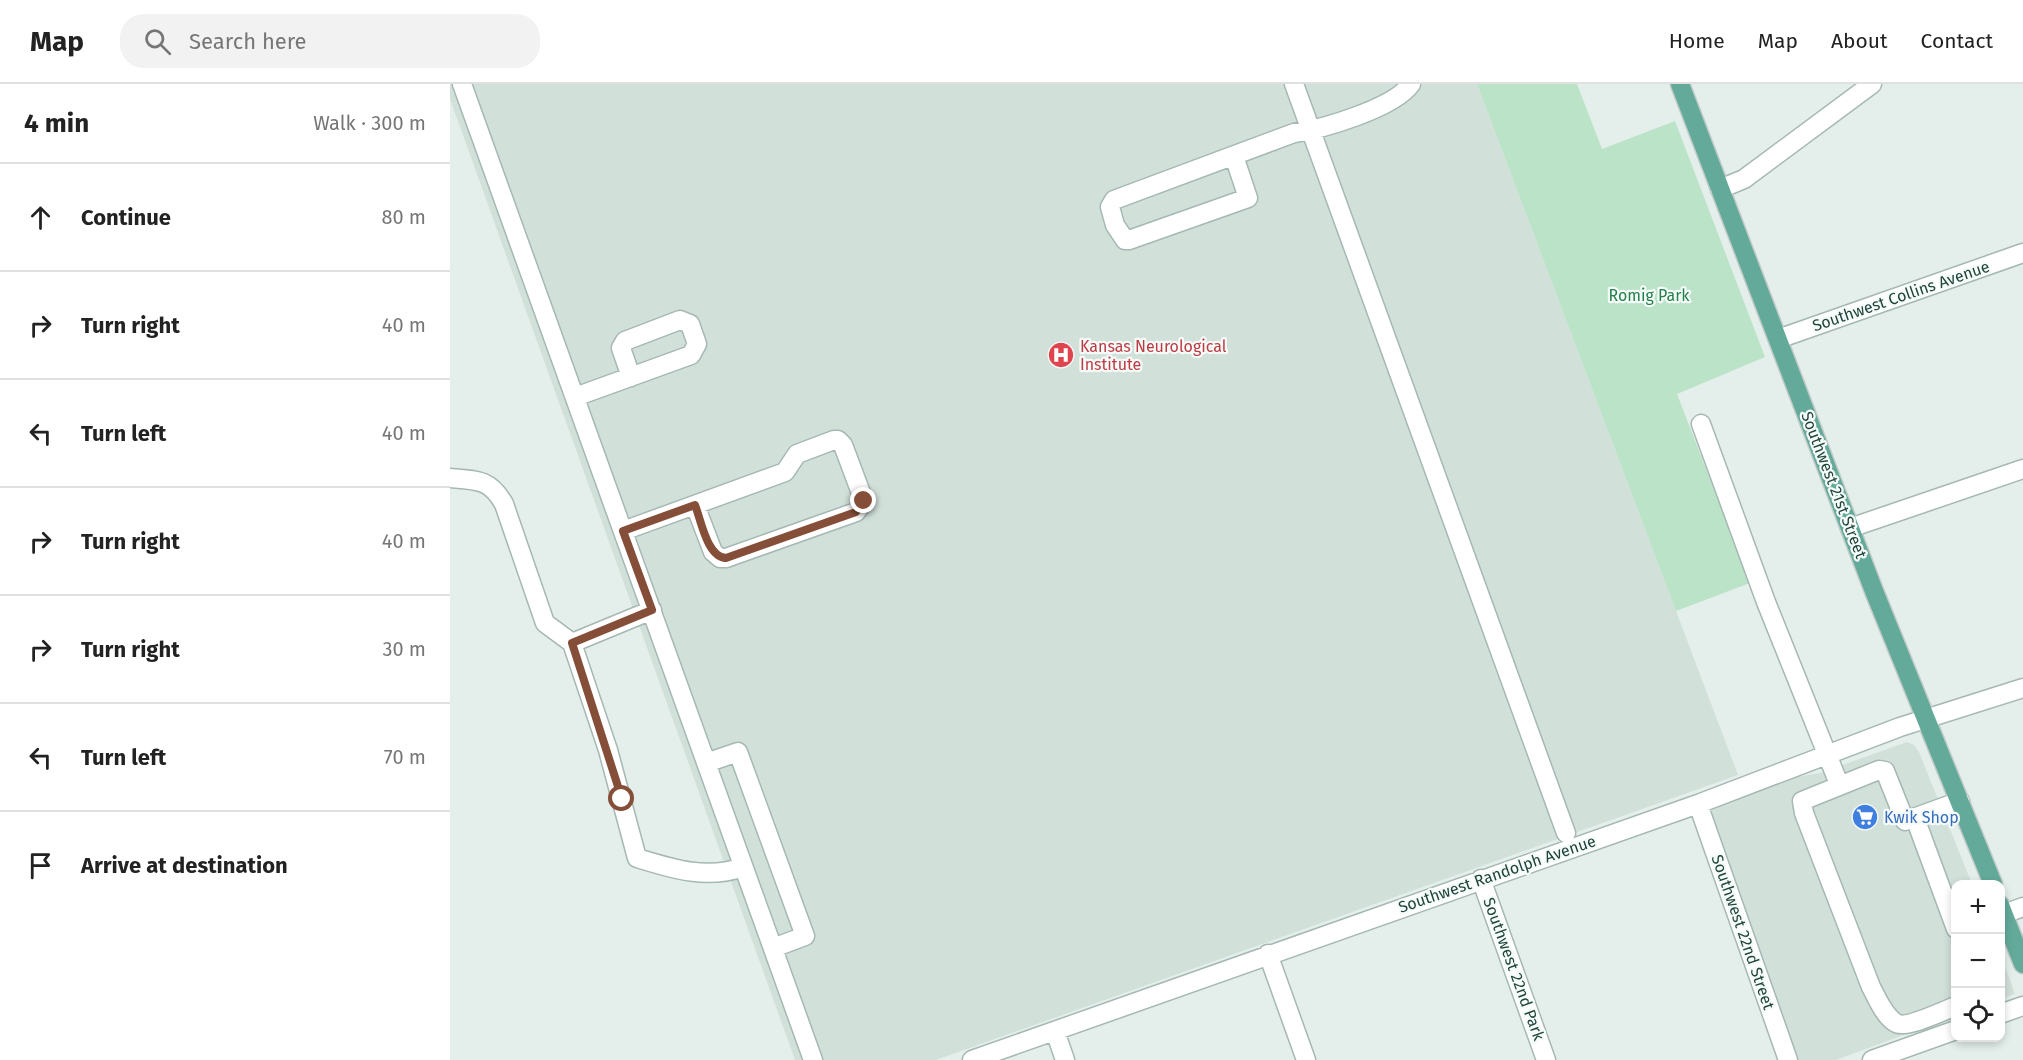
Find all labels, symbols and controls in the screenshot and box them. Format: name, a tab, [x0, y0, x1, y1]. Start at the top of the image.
search box	[120, 14, 540, 68]
text: Map	[30, 25, 84, 58]
icon: search	[141, 25, 174, 58]
text: Search here	[189, 28, 307, 55]
text: Home	[1669, 28, 1725, 54]
text: Map	[1758, 28, 1798, 54]
text: About	[1831, 28, 1888, 54]
text: Contact	[1921, 28, 1993, 54]
text: 4 min	[24, 108, 89, 139]
text: Walk · 300 m	[313, 111, 426, 135]
icon: ahead	[24, 201, 57, 234]
text: Continue	[81, 204, 171, 231]
text: 80 m	[381, 205, 426, 229]
street label: Southwest Collins Avenue	[1810, 257, 1992, 335]
park label: Romig Park	[1608, 286, 1690, 305]
icon: right	[24, 309, 57, 342]
text: Turn right	[81, 312, 180, 339]
text: 40 m	[382, 313, 426, 337]
place label: Kansas Neurological Institute	[1080, 337, 1227, 374]
hospital icon: Kansas Neurological Institute	[1046, 340, 1076, 370]
street label: Southwest 21st Street	[1797, 409, 1871, 561]
icon: left	[24, 417, 57, 450]
text: Turn left	[81, 420, 166, 447]
text: 40 m	[382, 421, 426, 445]
route end	[850, 487, 876, 513]
icon: right	[24, 525, 57, 558]
text: Turn right	[81, 528, 180, 555]
text: 40 m	[382, 529, 426, 553]
icon: right	[24, 633, 57, 666]
text: Turn right	[81, 636, 180, 663]
text: 30 m	[382, 637, 426, 661]
icon: left	[24, 741, 57, 774]
text: Turn left	[81, 744, 166, 771]
text: 70 m	[384, 745, 426, 769]
route start	[608, 785, 634, 811]
supermarket icon: Kwik Shop	[1850, 802, 1880, 832]
place label: Kwik Shop	[1884, 808, 1959, 827]
street label: Southwest Randolph Avenue	[1396, 831, 1598, 917]
icon: arrive	[24, 849, 57, 882]
text: Arrive at destination	[81, 852, 288, 879]
street label: Southwest 22nd Street	[1708, 852, 1779, 1012]
map controls	[1951, 880, 2005, 1042]
button: +	[1951, 880, 2005, 934]
street label: Southwest 22nd Park	[1479, 895, 1549, 1044]
button: −	[1951, 934, 2005, 988]
button: locate	[1951, 988, 2005, 1042]

